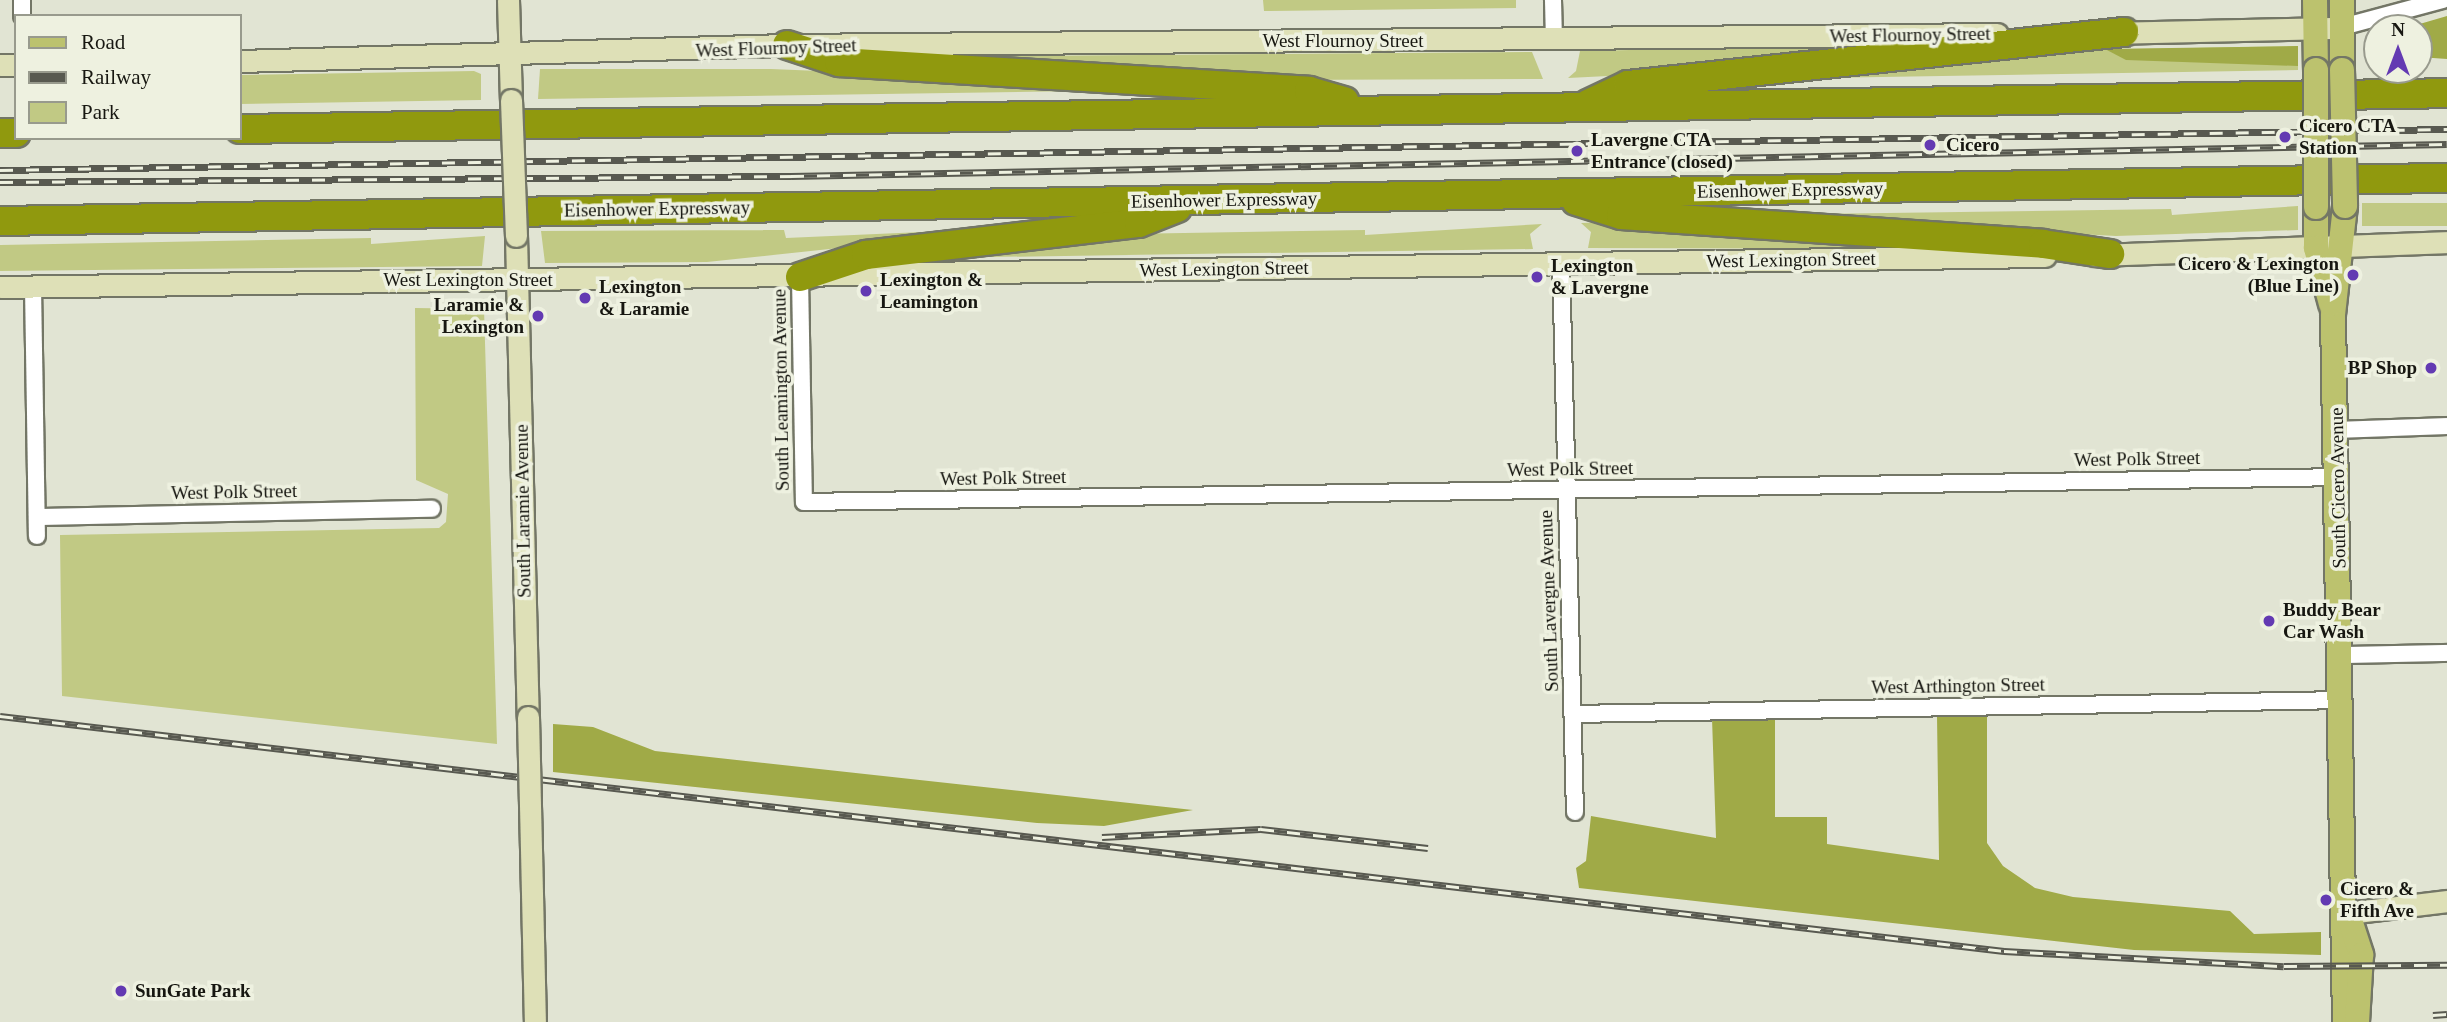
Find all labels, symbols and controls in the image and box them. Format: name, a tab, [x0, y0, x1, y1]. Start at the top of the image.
legend	[14, 14, 242, 140]
north arrow	[2363, 14, 2433, 84]
text: N	[2391, 19, 2405, 40]
street label: West Flournoy Street	[1829, 22, 1991, 48]
text: Road	[81, 30, 125, 54]
street label: West Flournoy Street	[1262, 30, 1424, 52]
street label: West Flournoy Street	[695, 34, 857, 62]
text: Railway	[81, 65, 151, 89]
text: Park	[81, 100, 120, 124]
place label: Cicero CTA Station	[2299, 115, 2396, 159]
place label: Lavergne CTA Entrance (closed)	[1591, 129, 1733, 173]
marker: Cicero CTA Station	[2277, 129, 2293, 145]
place label: Cicero	[1946, 134, 1999, 156]
marker: Cicero	[1920, 135, 1940, 155]
marker: Lavergne CTA Entrance (closed)	[1569, 143, 1585, 159]
street label: Eisenhower Expressway	[1697, 177, 1883, 203]
street label: Eisenhower Expressway	[1131, 187, 1317, 213]
street label: Eisenhower Expressway	[564, 196, 750, 222]
street label: West Lexington Street	[1706, 247, 1876, 273]
place label: Cicero & Lexington (Blue Line)	[2178, 253, 2339, 297]
place label: Lexington & Lavergne	[1551, 255, 1649, 299]
street label: West Lexington Street	[1139, 256, 1309, 282]
marker: Cicero & Lexington (Blue Line)	[2345, 267, 2361, 283]
street label: West Lexington Street	[383, 269, 553, 291]
place label: Lexington & Leamington	[880, 269, 983, 313]
marker: Lexington & Lavergne	[1529, 269, 1545, 285]
place label: Lexington & Laramie	[599, 276, 689, 320]
marker: Lexington & Leamington	[858, 283, 874, 299]
street label: South Leamington Avenue	[768, 288, 794, 492]
marker: Lexington & Laramie	[577, 290, 593, 306]
place label: Laramie & Lexington	[434, 294, 524, 338]
marker: Laramie & Lexington	[530, 308, 546, 324]
place label: BP Shop	[2347, 357, 2417, 379]
marker: BP Shop	[2423, 360, 2439, 376]
street label: South Cicero Avenue	[2325, 407, 2351, 569]
street label: South Laramie Avenue	[510, 423, 536, 599]
street label: West Polk Street	[2074, 447, 2200, 471]
street label: West Polk Street	[1507, 457, 1633, 481]
street label: West Polk Street	[940, 466, 1066, 490]
street label: West Polk Street	[171, 480, 297, 504]
street label: South Lavergne Avenue	[1534, 509, 1564, 693]
place label: Buddy Bear Car Wash	[2283, 599, 2381, 643]
marker: Buddy Bear Car Wash	[2261, 613, 2277, 629]
street label: West Arthington Street	[1870, 673, 2046, 699]
place label: Cicero & Fifth Ave	[2340, 878, 2415, 922]
marker: Cicero & Fifth Ave	[2318, 892, 2334, 908]
place label: SunGate Park	[135, 980, 251, 1002]
marker: SunGate Park	[113, 983, 129, 999]

